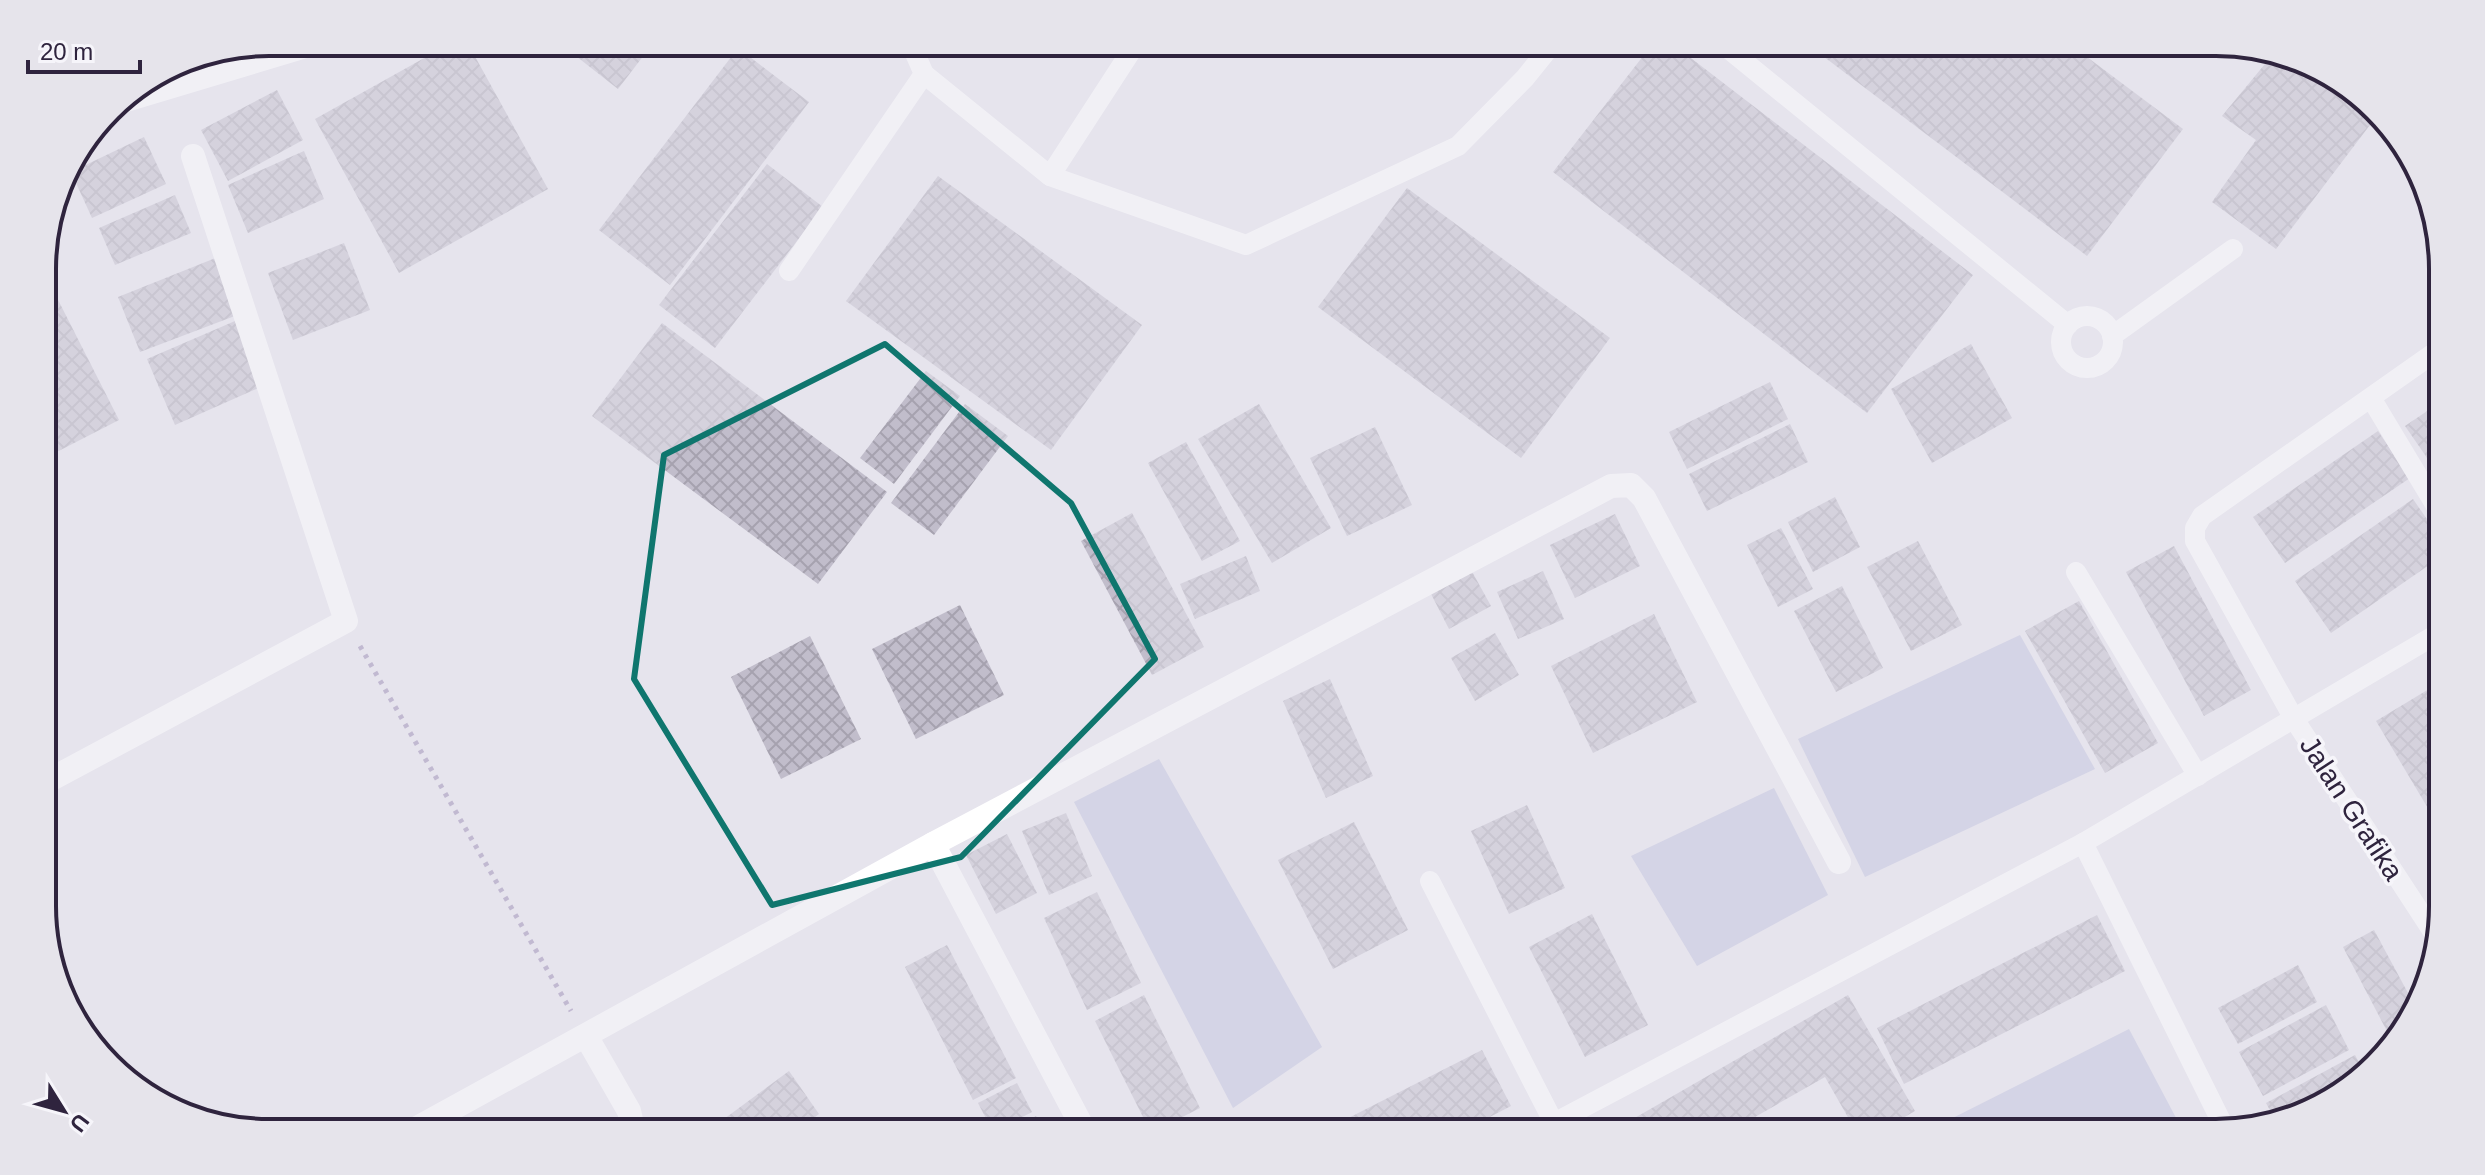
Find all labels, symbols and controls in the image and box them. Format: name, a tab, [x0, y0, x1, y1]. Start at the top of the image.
scale bar	[28, 24, 140, 74]
text: 20 m	[40, 38, 93, 65]
street label: Jalan Grafika	[2294, 731, 2410, 886]
north arrow	[24, 1071, 104, 1151]
text: U	[65, 1109, 94, 1137]

